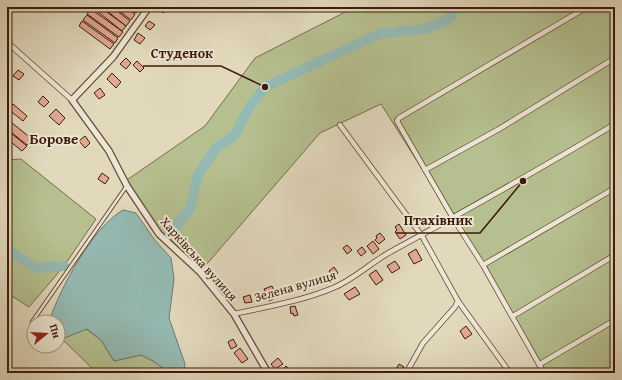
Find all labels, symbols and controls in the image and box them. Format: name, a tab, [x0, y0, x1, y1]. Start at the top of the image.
callout: Студенок	[143, 40, 221, 66]
text: Студенок	[151, 43, 214, 63]
district label: Борове	[29, 128, 79, 149]
callout: Птахівник	[396, 207, 480, 233]
text: Птахівник	[404, 210, 473, 230]
street label: Харківська вулиця	[156, 213, 242, 306]
street label: Зелена вулиця	[252, 265, 339, 307]
north arrow	[26, 314, 66, 354]
text: Пн	[46, 322, 65, 340]

